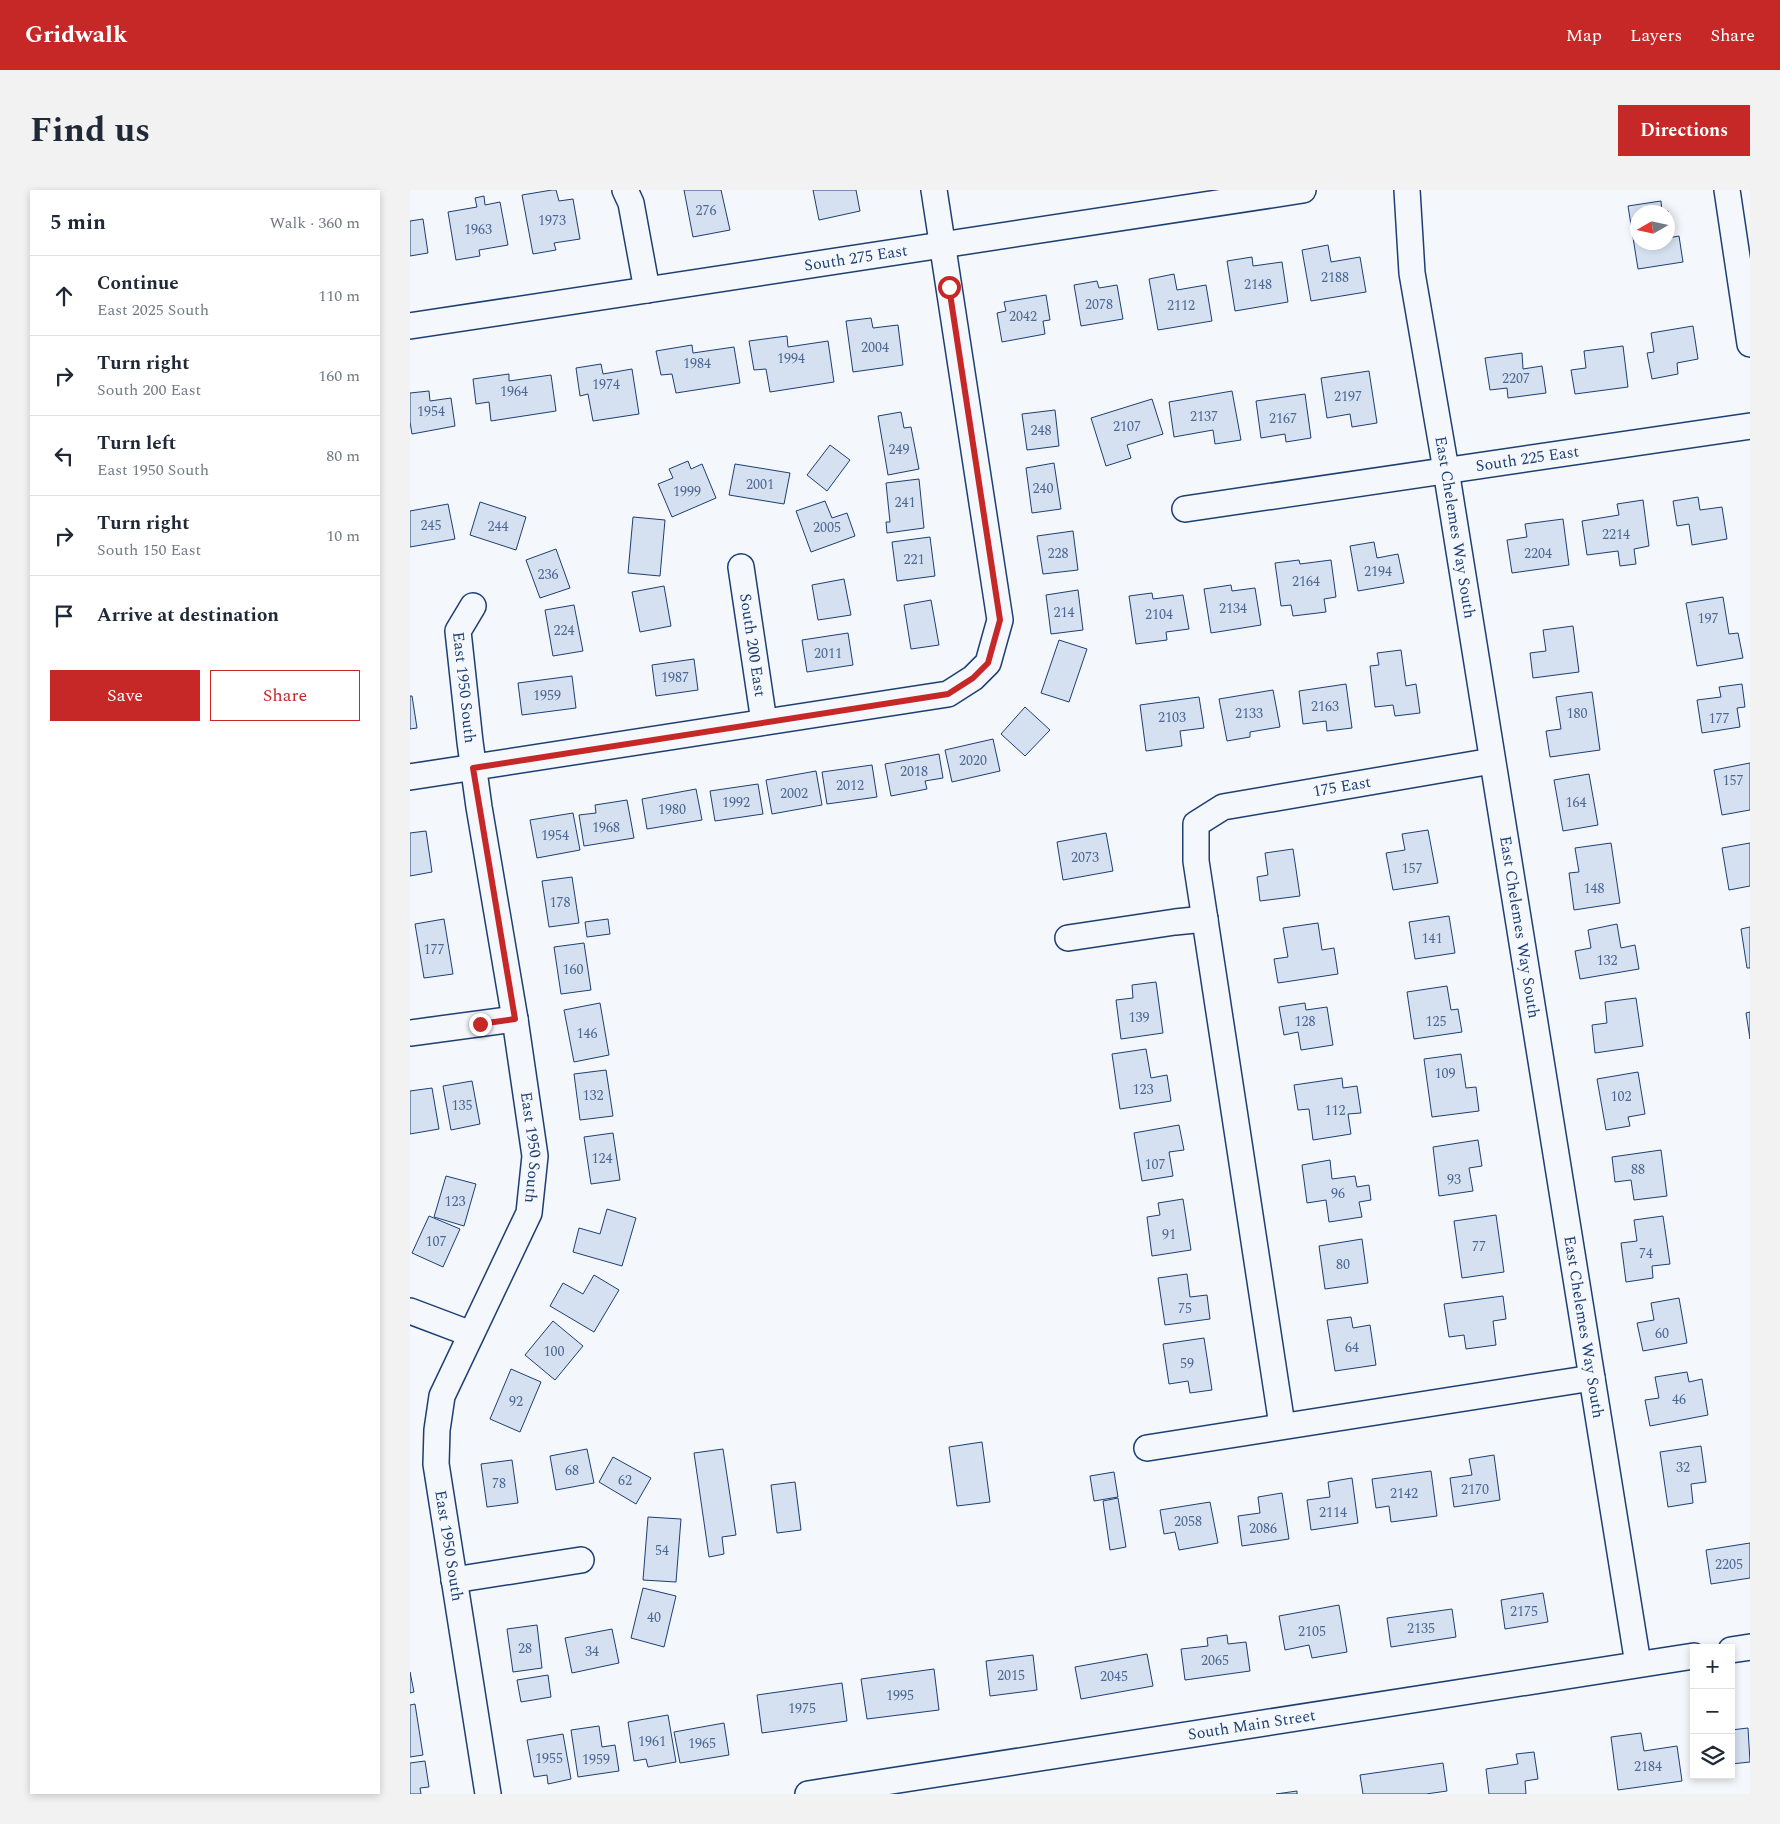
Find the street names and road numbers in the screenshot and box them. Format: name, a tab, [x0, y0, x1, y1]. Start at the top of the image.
street label: South 275 East	[803, 238, 910, 278]
street label: East Chelemes Way South	[1428, 434, 1482, 620]
street label: South 225 East	[1474, 439, 1581, 478]
street label: South 200 East	[733, 592, 772, 699]
street label: East 1950 South	[446, 630, 482, 745]
street label: 175 East	[1311, 770, 1373, 803]
street label: East Chelemes Way South	[1493, 834, 1546, 1020]
street label: East 1950 South	[514, 1090, 547, 1204]
street label: East Chelemes Way South	[1557, 1234, 1610, 1420]
street label: East 1950 South	[428, 1488, 469, 1603]
street label: South Main Street	[1186, 1703, 1318, 1747]

